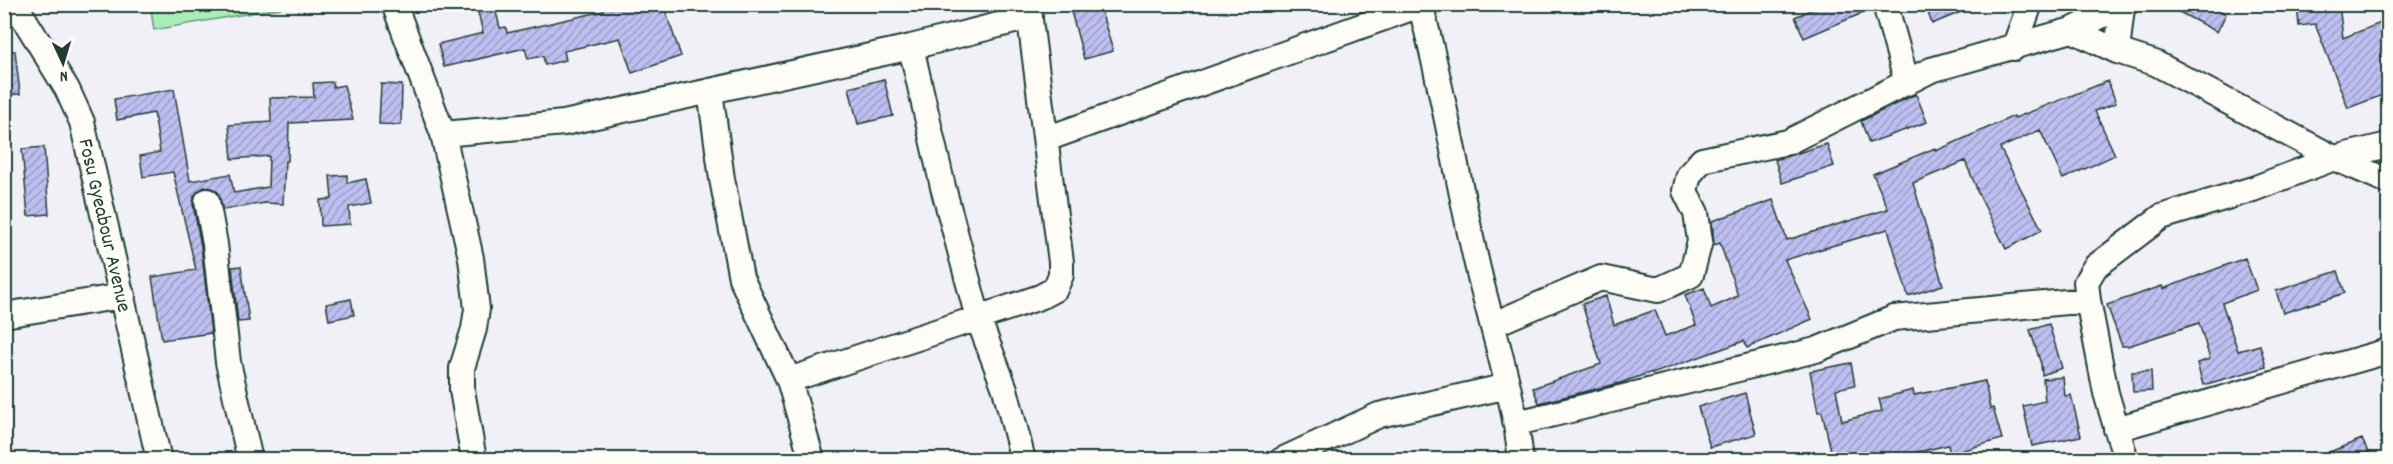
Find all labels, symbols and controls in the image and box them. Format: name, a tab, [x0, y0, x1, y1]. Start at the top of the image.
north arrow	[33, 33, 93, 93]
text: N	[59, 64, 69, 87]
street label: Fosu Gyeabour Avenue	[69, 136, 138, 315]

